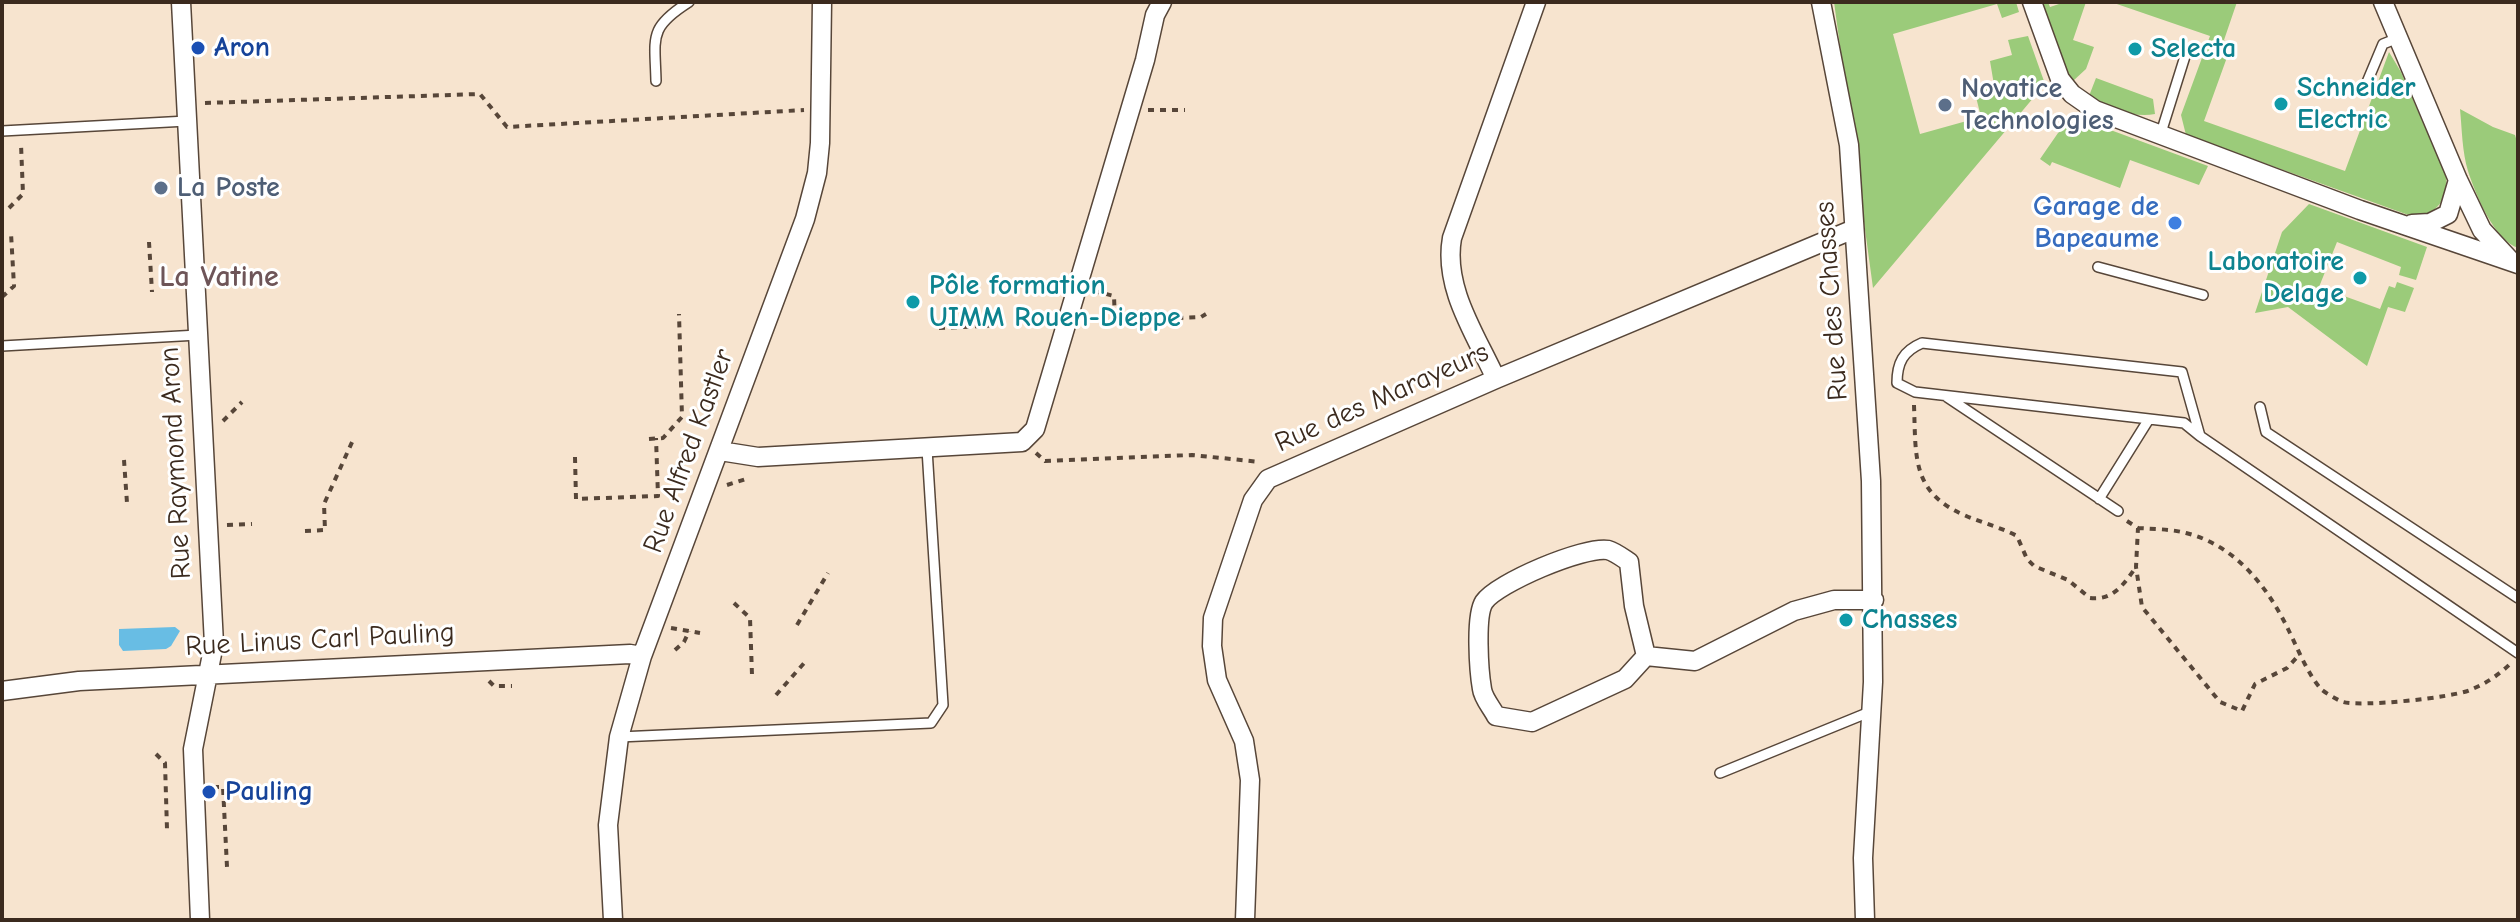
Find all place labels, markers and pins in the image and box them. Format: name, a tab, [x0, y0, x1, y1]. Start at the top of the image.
place label: Aron	[214, 31, 270, 65]
place label: Selecta	[2151, 32, 2236, 66]
marker: Aron	[189, 39, 207, 57]
marker: Selecta	[2126, 40, 2144, 58]
place label: Schneider Electric	[2297, 71, 2416, 137]
place label: Novatice Technologies	[1961, 72, 2114, 138]
marker: Schneider Electric	[2272, 95, 2290, 113]
marker: Novatice Technologies	[1936, 96, 1954, 114]
place label: La Poste	[177, 171, 280, 205]
marker: La Poste	[152, 179, 170, 197]
place label: Garage de Bapeaume	[2033, 190, 2159, 256]
marker: Garage de Bapeaume	[2166, 214, 2184, 232]
place label: Laboratoire Delage	[2208, 245, 2344, 311]
place label: Pôle formation UIMM Rouen-Dieppe	[929, 269, 1181, 335]
marker: Laboratoire Delage	[2351, 269, 2369, 287]
marker: Pôle formation UIMM Rouen-Dieppe	[904, 293, 922, 311]
place label: Chasses	[1862, 603, 1957, 637]
marker: Chasses	[1837, 611, 1855, 629]
place label: Pauling	[225, 775, 313, 809]
marker: Pauling	[200, 783, 218, 801]

